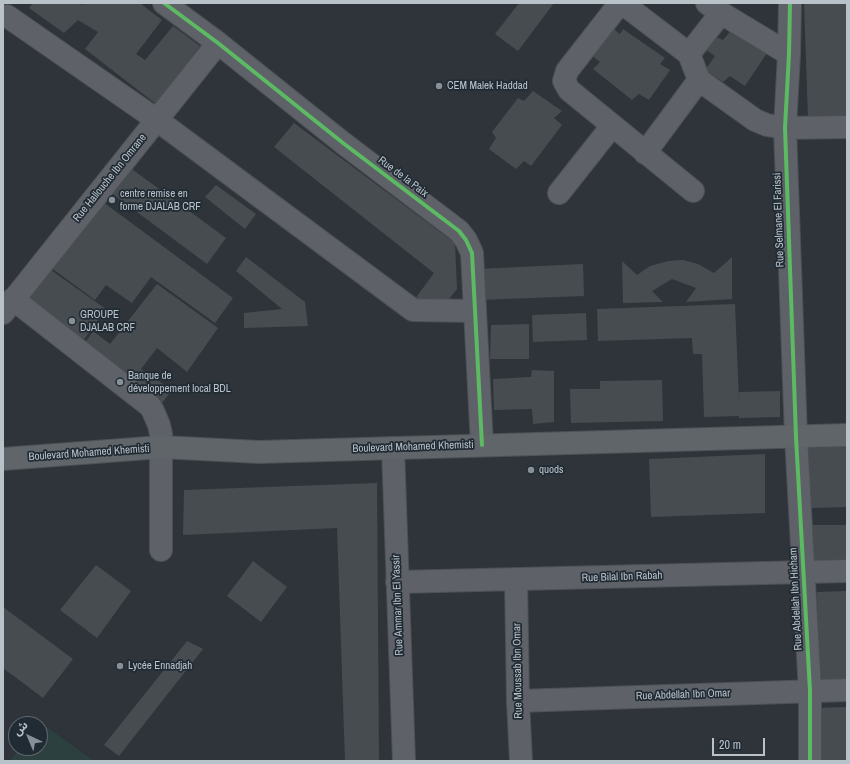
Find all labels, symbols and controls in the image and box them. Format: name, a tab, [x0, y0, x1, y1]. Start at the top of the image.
place label: CEM Malek Haddad	[447, 79, 528, 93]
marker: CEM Malek Haddad	[434, 81, 444, 91]
street label: Rue Hallouche Ibn Omrane	[70, 131, 150, 225]
street label: Rue de la Paix	[375, 154, 431, 200]
street label: Rue Selmane El Farissi	[771, 172, 787, 268]
place label: centre remise en forme DJALAB CRF	[120, 187, 201, 213]
marker: centre remise en forme DJALAB CRF	[107, 195, 117, 205]
place label: GROUPE DJALAB CRF	[80, 308, 135, 334]
marker: GROUPE DJALAB CRF	[67, 316, 77, 326]
place label: Banque de développement local BDL	[128, 369, 231, 395]
marker: Banque de développement local BDL	[115, 377, 125, 387]
street label: Boulevard Mohamed Khemisti	[352, 438, 474, 456]
street label: Boulevard Mohamed Khemisti	[28, 442, 150, 464]
place label: quods	[539, 463, 564, 477]
marker: quods	[526, 465, 536, 475]
street label: Rue Abdellah Ibn Hicham	[787, 547, 805, 651]
street label: Rue Ammar Ibn El Yassir	[390, 554, 406, 656]
street label: Rue Bilal Ibn Rabah	[581, 569, 663, 585]
street label: Rue Moussab Ibn Omar	[511, 623, 525, 719]
place label: Lycée Ennadjah	[128, 659, 192, 673]
marker: Lycée Ennadjah	[115, 661, 125, 671]
street label: Rue Abdellah Ibn Omar	[636, 687, 730, 703]
north arrow	[8, 716, 48, 756]
text: ش	[10, 718, 31, 738]
scale bar	[714, 730, 767, 756]
text: 20 m	[719, 737, 741, 753]

